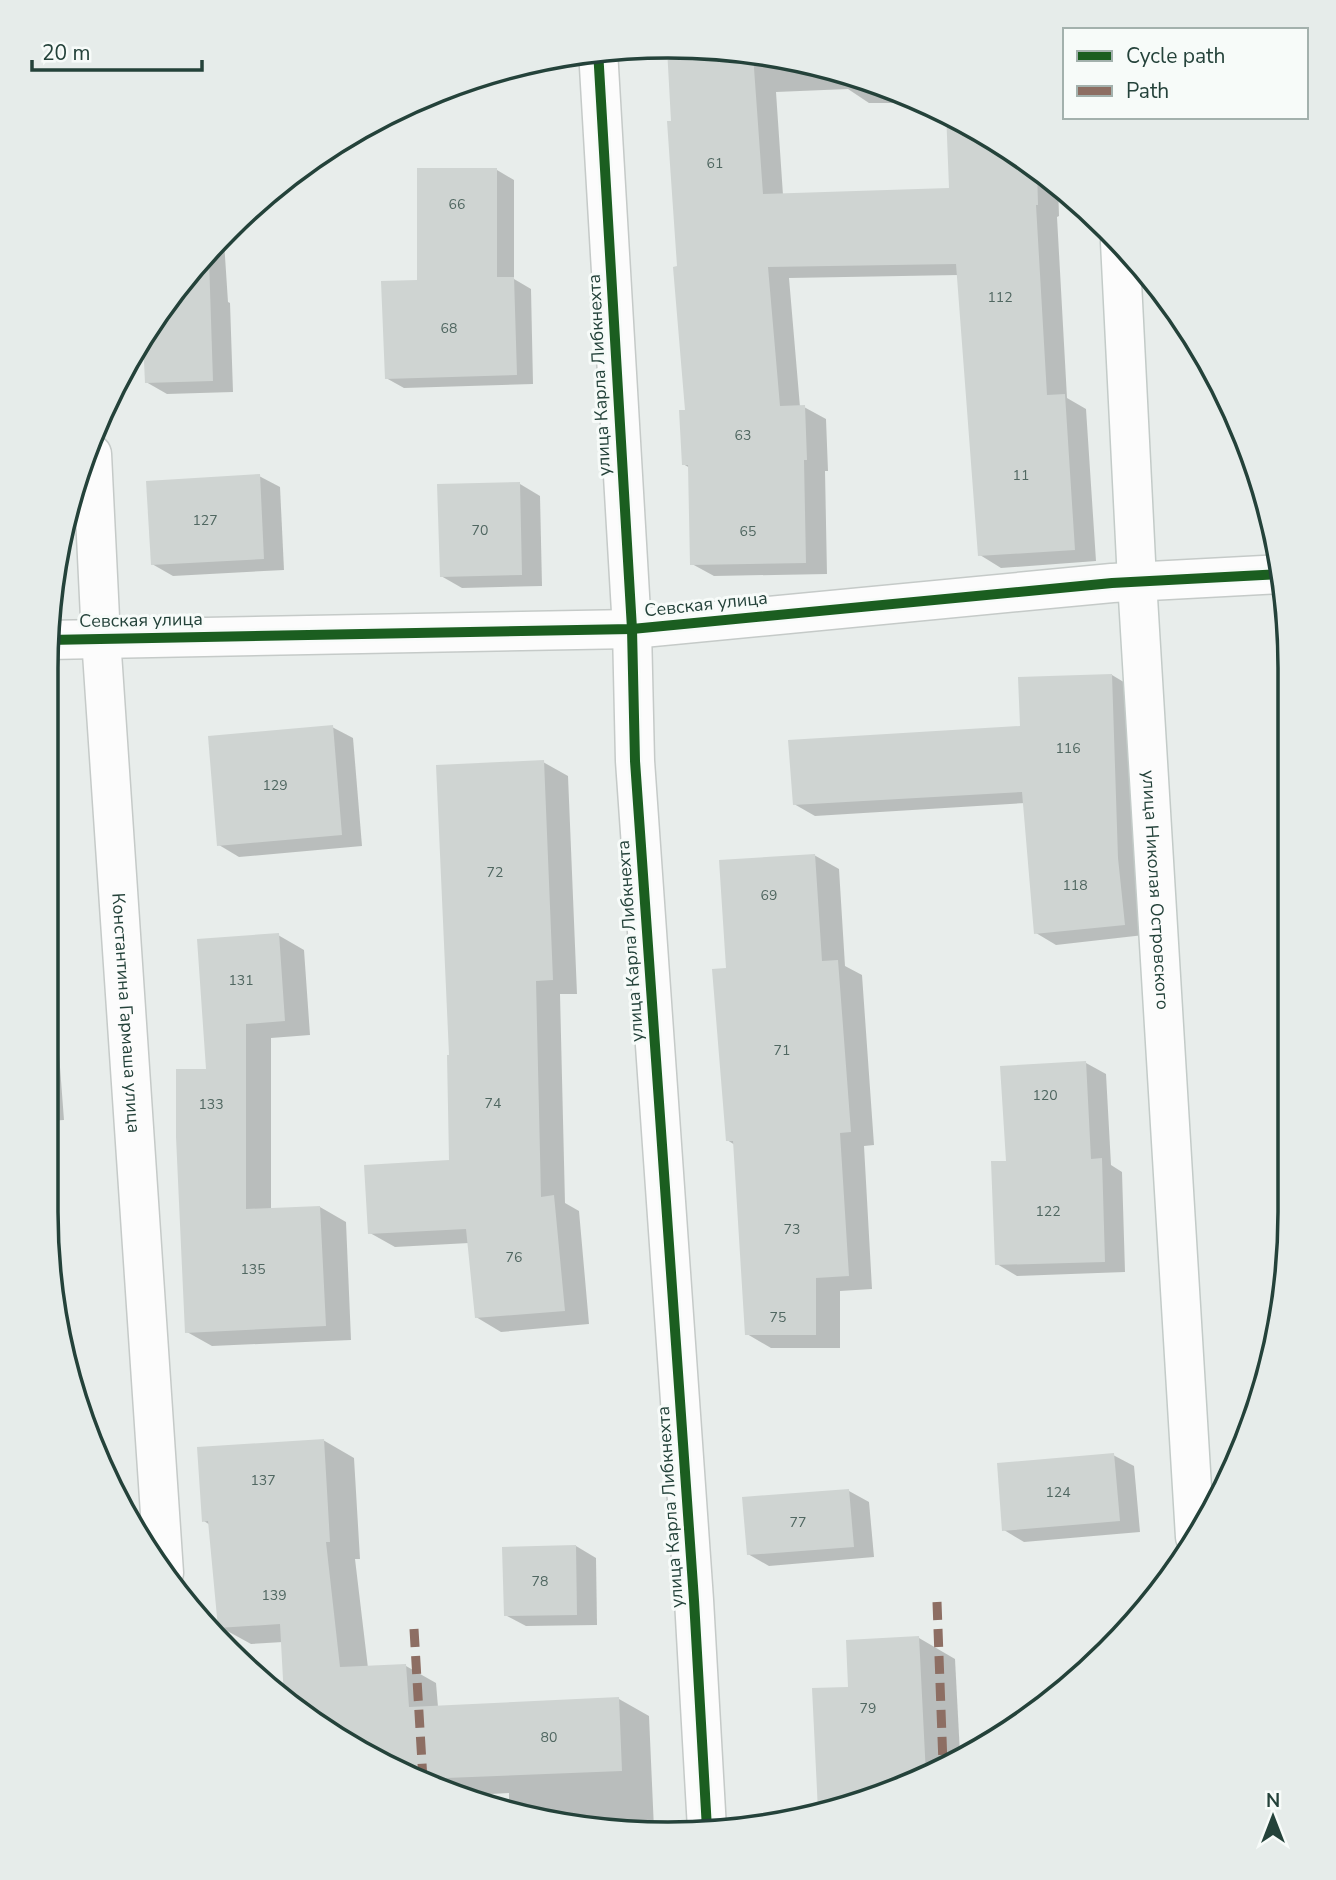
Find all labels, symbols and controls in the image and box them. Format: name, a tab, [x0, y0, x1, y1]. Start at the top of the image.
scale bar	[32, 28, 201, 72]
legend	[1063, 28, 1308, 119]
text: 20 m	[42, 39, 91, 67]
text: Cycle path	[1126, 42, 1225, 70]
text: Path	[1126, 77, 1169, 105]
house number: 61	[707, 154, 723, 173]
house number: 66	[449, 195, 465, 214]
street label: улица Карла Либкнехта	[582, 273, 616, 477]
house number: 112	[987, 288, 1013, 307]
house number: 68	[441, 319, 457, 338]
house number: 63	[735, 426, 751, 445]
house number: 11	[1013, 466, 1029, 485]
house number: 127	[192, 511, 218, 530]
house number: 70	[472, 521, 488, 540]
house number: 65	[740, 522, 756, 541]
street label: Севская улица	[643, 586, 769, 622]
street label: Севская улица	[79, 607, 203, 633]
house number: 116	[1055, 739, 1081, 758]
street label: улица Николая Островского	[1136, 769, 1175, 1011]
house number: 129	[262, 776, 288, 795]
street label: улица Карла Либкнехта	[611, 839, 649, 1043]
house number: 72	[487, 863, 503, 882]
house number: 118	[1062, 876, 1088, 895]
house number: 69	[761, 886, 777, 905]
street label: Константина Гармаша улица	[106, 892, 146, 1134]
house number: 131	[228, 971, 254, 990]
house number: 71	[774, 1041, 790, 1060]
house number: 120	[1032, 1086, 1058, 1105]
house number: 74	[485, 1094, 501, 1113]
house number: 133	[198, 1095, 224, 1114]
house number: 122	[1035, 1202, 1061, 1221]
house number: 73	[784, 1220, 800, 1239]
house number: 76	[506, 1248, 522, 1267]
house number: 135	[240, 1260, 266, 1279]
house number: 75	[770, 1308, 786, 1327]
street label: улица Карла Либкнехта	[651, 1405, 689, 1609]
house number: 137	[250, 1471, 276, 1490]
house number: 124	[1045, 1483, 1071, 1502]
house number: 77	[790, 1513, 806, 1532]
house number: 78	[532, 1572, 548, 1591]
house number: 139	[261, 1586, 287, 1605]
house number: 79	[860, 1699, 876, 1718]
house number: 80	[541, 1728, 557, 1747]
north arrow	[1238, 1782, 1308, 1852]
text: N	[1266, 1788, 1280, 1814]

